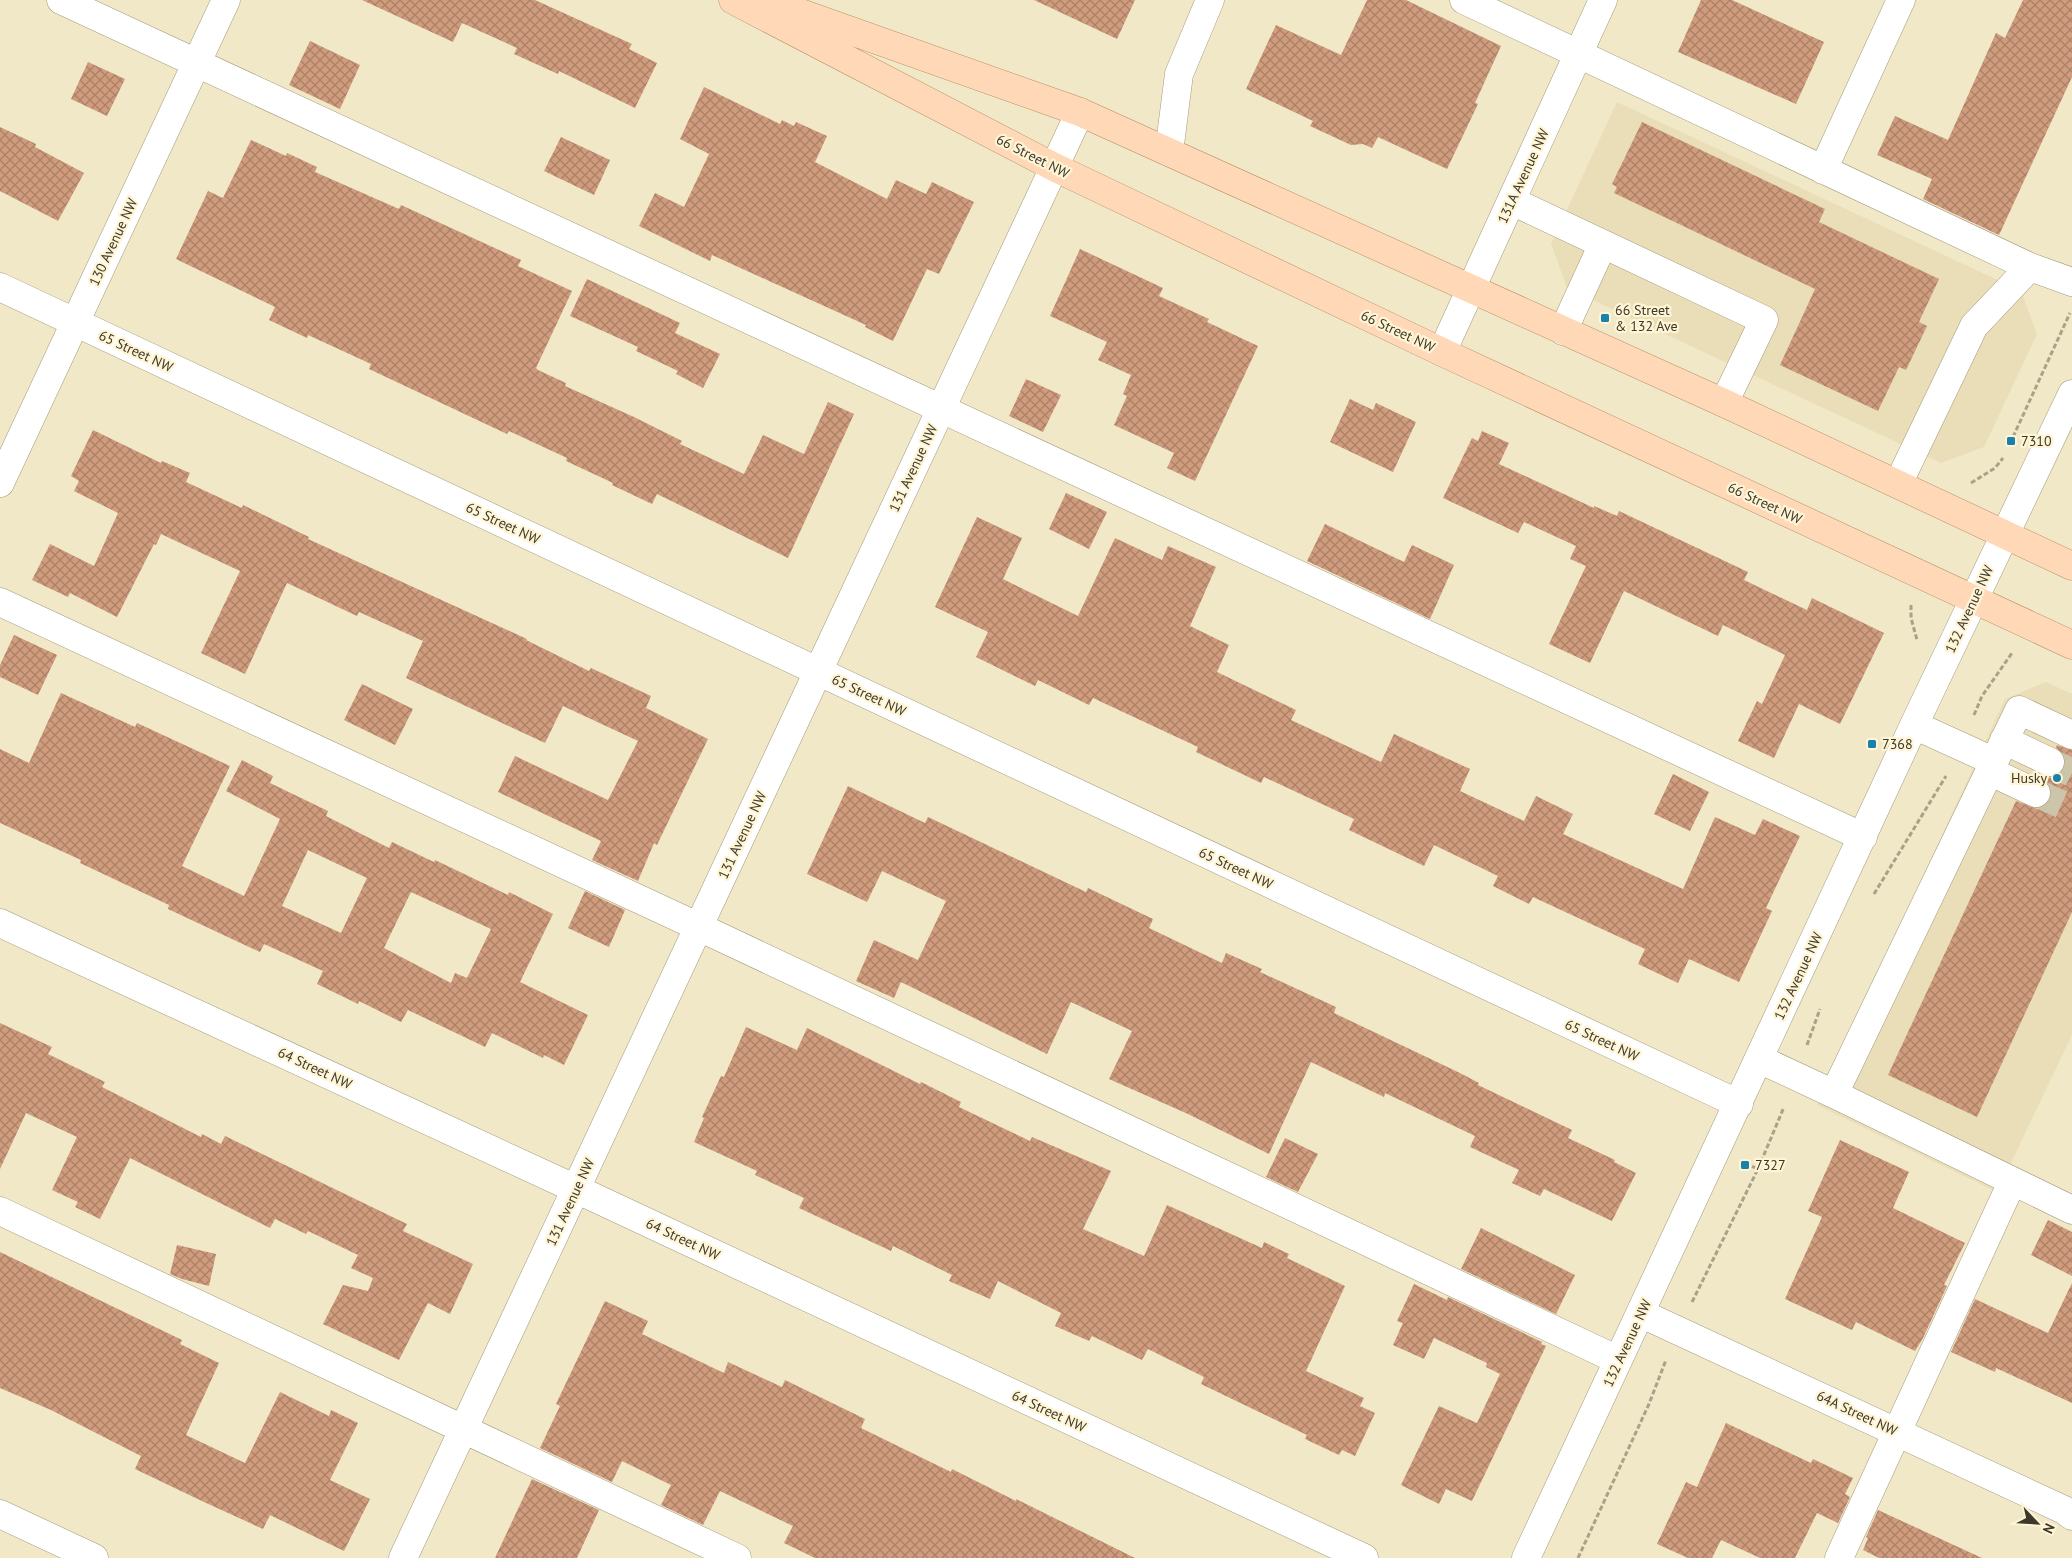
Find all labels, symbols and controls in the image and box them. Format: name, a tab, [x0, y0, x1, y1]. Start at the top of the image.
street label: 131A Avenue NW	[1493, 125, 1553, 226]
street label: 66 Street NW	[993, 130, 1073, 182]
street label: 130 Avenue NW	[85, 195, 141, 289]
place label: 66 Street & 132 Ave	[1615, 301, 1678, 335]
street label: 66 Street NW	[1358, 306, 1438, 356]
marker: 66 Street & 132 Ave	[1599, 312, 1611, 324]
street label: 65 Street NW	[96, 326, 176, 376]
street label: 131 Avenue NW	[885, 421, 941, 515]
place label: 7310	[2021, 432, 2052, 450]
marker: 7310	[2005, 435, 2017, 447]
street label: 66 Street NW	[1725, 478, 1805, 528]
street label: 65 Street NW	[463, 498, 543, 548]
street label: 132 Avenue NW	[1941, 562, 1997, 656]
street label: 65 Street NW	[829, 670, 909, 720]
place label: 7368	[1882, 735, 1913, 753]
marker: 7368	[1866, 738, 1878, 750]
place label: Husky	[2011, 769, 2047, 787]
marker: Husky	[2051, 772, 2063, 784]
street label: 131 Avenue NW	[714, 788, 770, 882]
street label: 65 Street NW	[1196, 843, 1276, 893]
street label: 132 Avenue NW	[1770, 929, 1826, 1023]
street label: 65 Street NW	[1562, 1015, 1642, 1065]
street label: 64 Street NW	[275, 1043, 355, 1093]
street label: 131 Avenue NW	[542, 1155, 598, 1249]
place label: 7327	[1755, 1156, 1786, 1174]
marker: 7327	[1739, 1159, 1751, 1171]
street label: 64 Street NW	[643, 1214, 723, 1264]
street label: 132 Avenue NW	[1599, 1296, 1655, 1390]
street label: 64 Street NW	[1009, 1386, 1089, 1436]
street label: 64A Street NW	[1814, 1386, 1901, 1440]
north arrow	[2012, 1498, 2062, 1548]
text: N	[2039, 1521, 2059, 1536]

